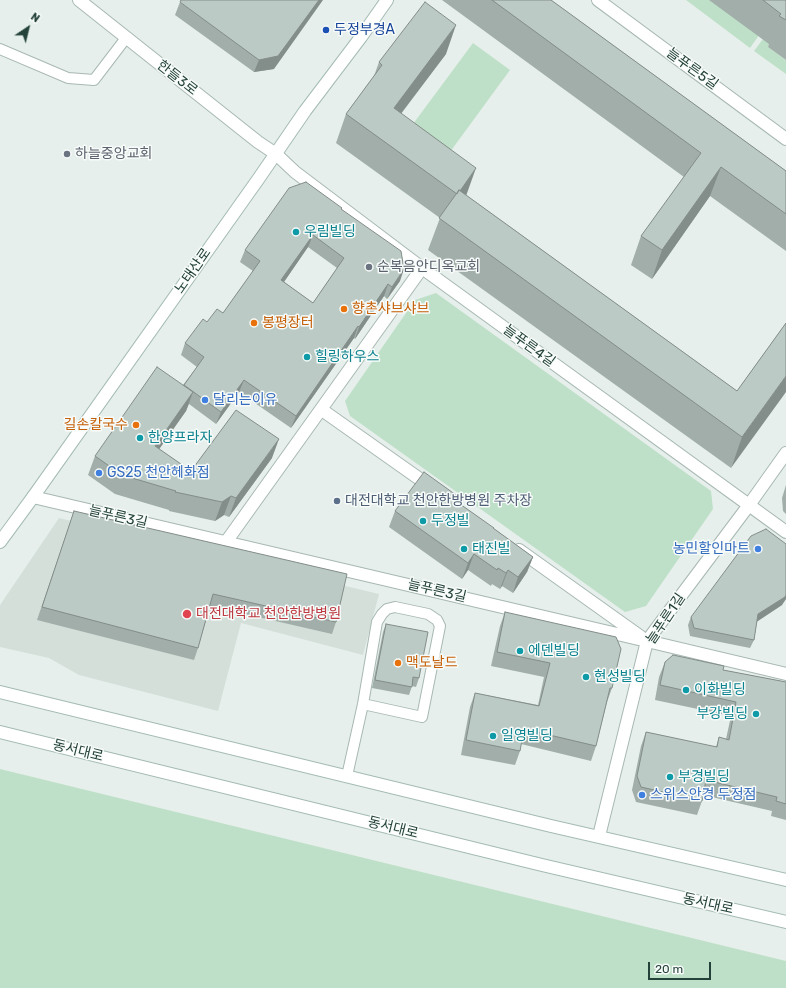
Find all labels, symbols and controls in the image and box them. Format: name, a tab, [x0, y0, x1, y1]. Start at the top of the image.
north arrow	[8, 8, 48, 48]
text: N	[28, 10, 42, 25]
place label: 두정부경A	[334, 22, 395, 38]
marker: 두정부경A	[321, 25, 331, 35]
street label: 늘푸른5길	[663, 45, 721, 93]
street label: 한들3로	[153, 57, 201, 99]
place label: 하늘중앙교회	[75, 146, 152, 162]
marker: 하늘중앙교회	[62, 149, 72, 159]
place label: 우림빌딩	[304, 224, 356, 240]
marker: 우림빌딩	[291, 227, 301, 237]
street label: 노태산로	[171, 245, 215, 297]
place label: 순복음안디옥교회	[377, 259, 480, 275]
marker: 순복음안디옥교회	[364, 262, 374, 272]
place label: 향촌샤브샤브	[352, 301, 429, 317]
marker: 향촌샤브샤브	[339, 304, 349, 314]
place label: 봉평장터	[262, 315, 314, 331]
marker: 봉평장터	[249, 318, 259, 328]
street label: 늘푸른4길	[500, 322, 558, 370]
place label: 힐링하우스	[315, 349, 379, 365]
marker: 힐링하우스	[302, 352, 312, 362]
place label: 달리는이유	[213, 392, 277, 408]
marker: 달리는이유	[200, 395, 210, 405]
place label: 길손칼국수	[64, 417, 128, 433]
marker: 길손칼국수	[131, 420, 141, 430]
place label: 한양프라자	[148, 430, 212, 446]
marker: 한양프라자	[135, 433, 145, 443]
place label: GS25 천안헤화점	[107, 465, 210, 481]
marker: GS25 천안헤화점	[94, 468, 104, 478]
place label: 대전대학교 천안한방병원 주차장	[345, 493, 532, 509]
marker: 대전대학교 천안한방병원 주차장	[332, 496, 342, 506]
street label: 늘푸른3길	[87, 502, 149, 532]
place label: 두정빌	[431, 513, 470, 529]
marker: 두정빌	[418, 516, 428, 526]
place label: 태진빌	[472, 541, 511, 557]
place label: 농민할인마트	[673, 541, 750, 557]
marker: 태진빌	[459, 544, 469, 554]
marker: 농민할인마트	[753, 544, 763, 554]
street label: 늘푸른3길	[406, 576, 468, 606]
street label: 늘푸른1길	[643, 590, 689, 648]
place label: 대전대학교 천안한방병원	[196, 606, 341, 622]
marker: 대전대학교 천안한방병원	[181, 608, 193, 620]
place label: 에덴빌딩	[528, 643, 580, 659]
marker: 에덴빌딩	[515, 646, 525, 656]
place label: 맥도날드	[406, 655, 458, 671]
marker: 맥도날드	[393, 658, 403, 668]
place label: 현성빌딩	[594, 669, 646, 685]
marker: 현성빌딩	[581, 672, 591, 682]
place label: 이화빌딩	[694, 682, 746, 698]
marker: 이화빌딩	[681, 685, 691, 695]
place label: 부강빌딩	[696, 706, 748, 722]
marker: 부강빌딩	[751, 709, 761, 719]
place label: 일영빌딩	[501, 728, 553, 744]
marker: 일영빌딩	[488, 731, 498, 741]
street label: 동서대로	[51, 737, 105, 765]
place label: 부경빌딩	[678, 769, 730, 785]
marker: 부경빌딩	[665, 772, 675, 782]
place label: 스위스안경 두정점	[650, 787, 756, 803]
marker: 스위스안경 두정점	[637, 790, 647, 800]
street label: 동서대로	[366, 814, 420, 842]
street label: 동서대로	[681, 890, 735, 918]
scale bar	[650, 954, 713, 980]
text: 20 m	[655, 962, 683, 976]

